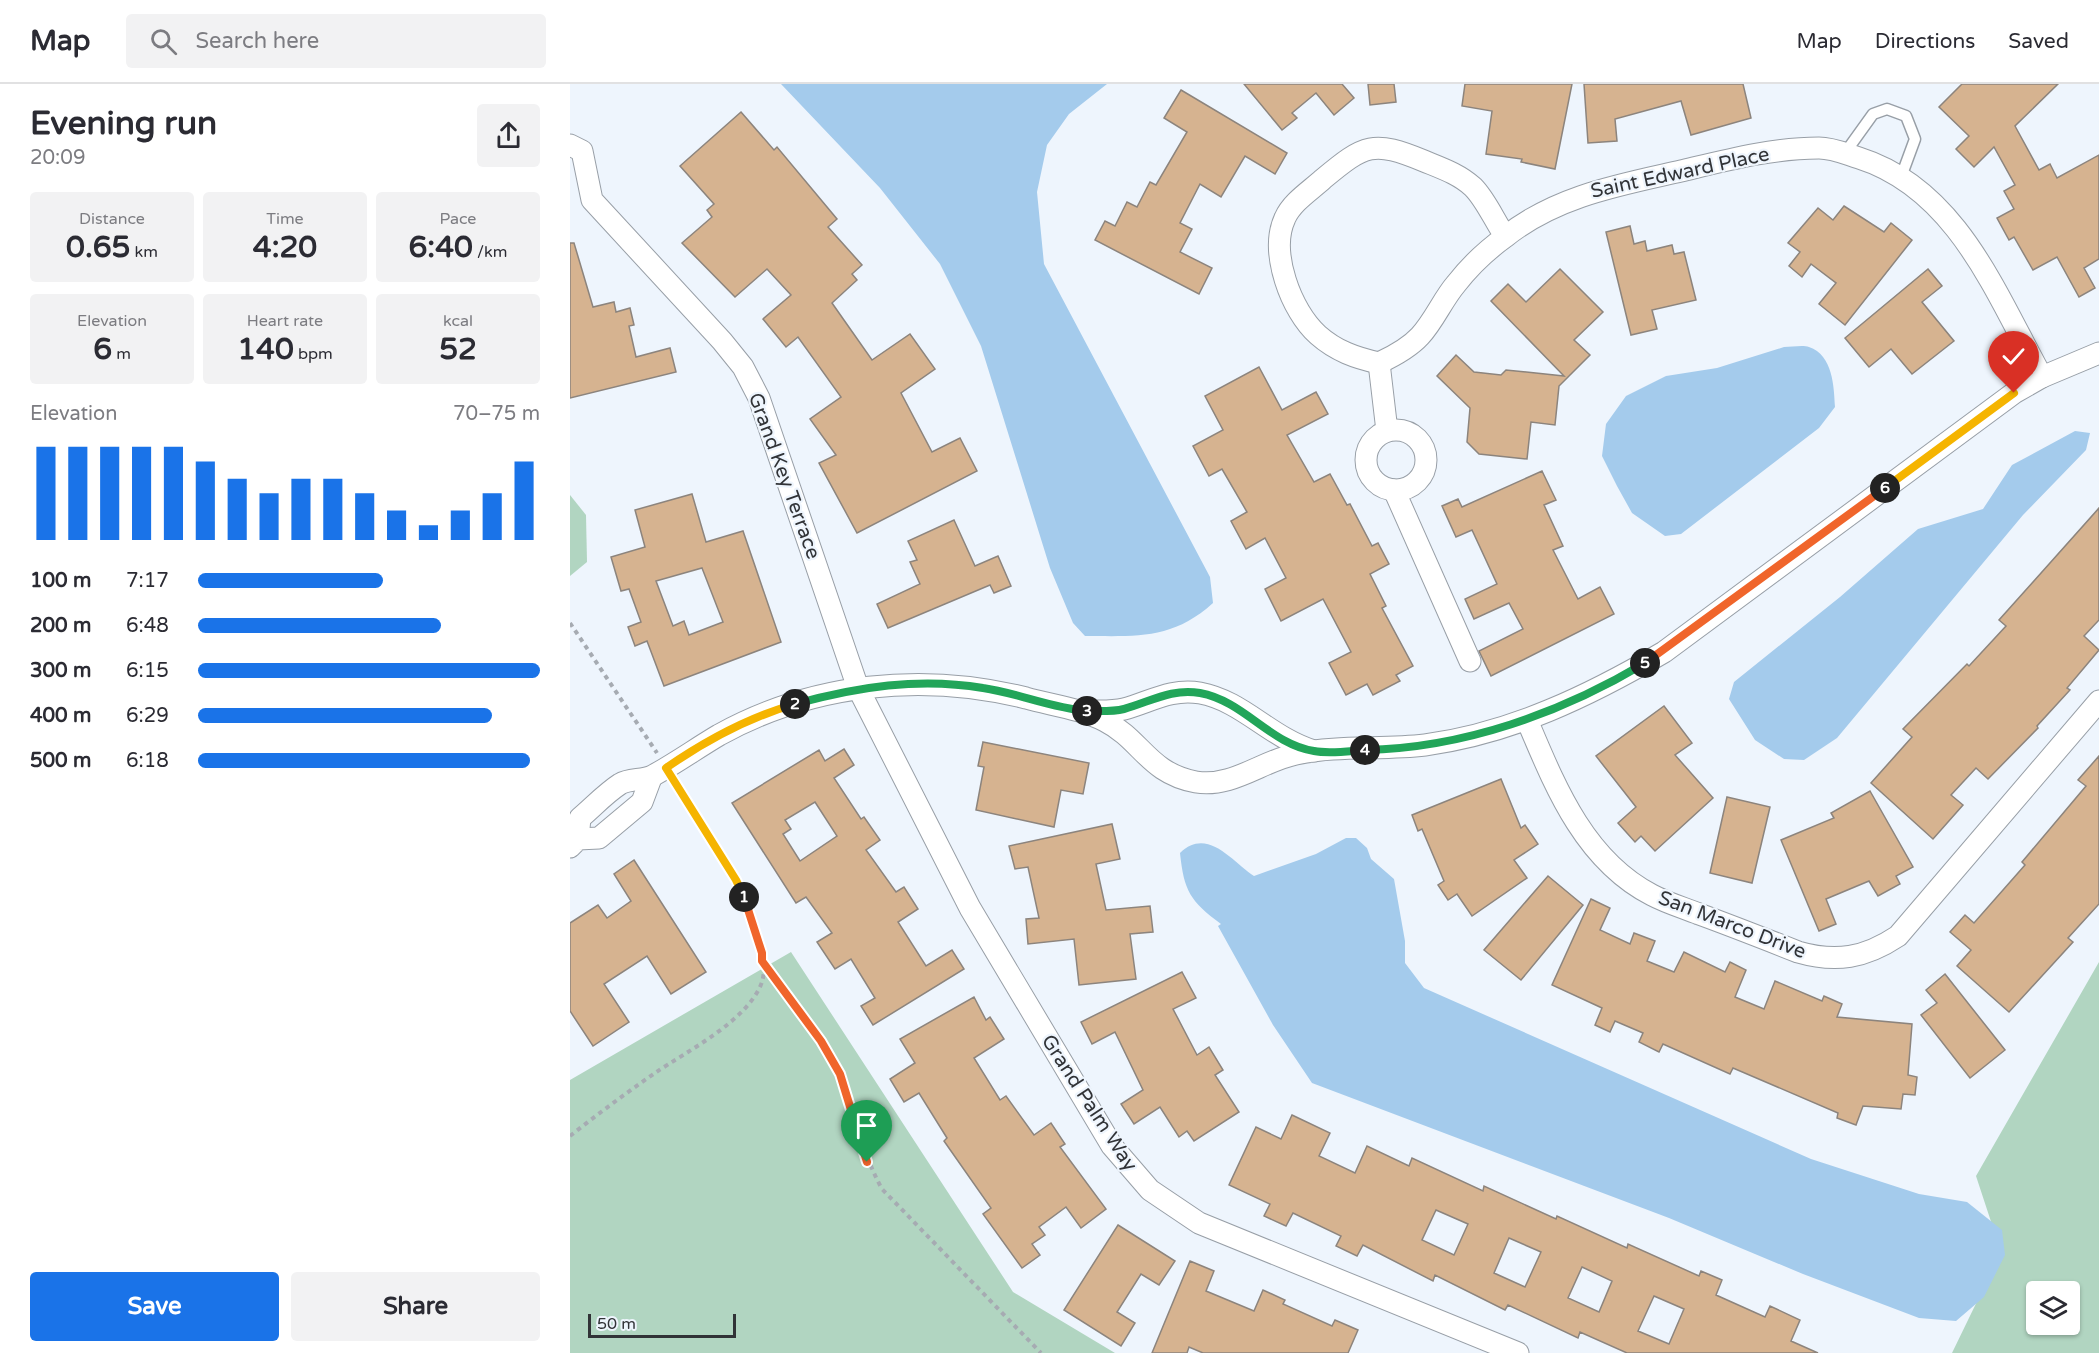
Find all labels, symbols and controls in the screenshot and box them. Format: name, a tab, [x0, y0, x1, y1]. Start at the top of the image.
search box	[126, 14, 546, 68]
text: Map	[30, 24, 90, 58]
icon: search	[147, 25, 180, 58]
text: Search here	[195, 28, 319, 54]
text: Map	[1796, 29, 1842, 54]
text: Directions	[1875, 29, 1975, 54]
text: Saved	[2008, 29, 2069, 54]
text: Evening run	[30, 104, 217, 143]
button: share	[477, 104, 540, 167]
street label: Saint Edward Place	[1588, 142, 1772, 204]
text: 20:09	[30, 146, 85, 170]
text: Distance	[79, 209, 145, 229]
text: Time	[266, 209, 304, 229]
text: Pace	[440, 209, 476, 229]
text: 0.65	[66, 229, 130, 266]
text: 4:20	[253, 229, 317, 266]
text: 6:40	[409, 229, 473, 266]
text: km	[130, 242, 158, 262]
text: /km	[473, 242, 507, 262]
text: Elevation	[77, 311, 147, 331]
text: Heart rate	[247, 311, 323, 331]
text: kcal	[443, 311, 473, 331]
text: 6	[93, 331, 112, 368]
text: 140	[237, 331, 294, 368]
text: 52	[439, 331, 477, 368]
pin	[1988, 331, 2039, 393]
icon: check	[1997, 340, 2030, 373]
text: m	[112, 344, 131, 364]
text: bpm	[294, 344, 333, 364]
street label: Grand Key Terrace	[743, 390, 825, 562]
text: Elevation	[30, 402, 117, 426]
text: 70–75 m	[453, 402, 540, 426]
pin: 6	[1870, 473, 1900, 503]
text: 6	[1880, 478, 1890, 498]
text: 100 m	[30, 569, 91, 593]
text: 7:17	[126, 569, 169, 593]
text: 200 m	[30, 614, 91, 638]
text: 6:48	[126, 614, 169, 638]
pin: 5	[1630, 648, 1660, 678]
text: 5	[1640, 653, 1650, 673]
text: 300 m	[30, 659, 91, 683]
text: 6:15	[126, 659, 169, 683]
pin: 2	[780, 689, 810, 719]
text: 2	[790, 694, 800, 714]
pin: 3	[1072, 696, 1102, 726]
text: 3	[1082, 701, 1092, 721]
text: 400 m	[30, 704, 91, 728]
text: 6:29	[126, 704, 169, 728]
pin: 4	[1350, 735, 1380, 765]
text: 4	[1360, 740, 1370, 760]
text: 500 m	[30, 749, 91, 773]
text: 6:18	[126, 749, 169, 773]
pin: 1	[729, 882, 759, 912]
street label: San Marco Drive	[1655, 886, 1809, 964]
text: 1	[739, 887, 749, 907]
street label: Grand Palm Way	[1036, 1030, 1142, 1176]
pin	[841, 1100, 892, 1162]
icon: arrive	[850, 1109, 883, 1142]
button: Save	[30, 1272, 279, 1341]
button: Share	[291, 1272, 540, 1341]
map controls	[2026, 1281, 2080, 1335]
button: layers	[2026, 1281, 2080, 1335]
scale bar	[588, 1311, 736, 1338]
text: 50 m	[597, 1314, 636, 1334]

